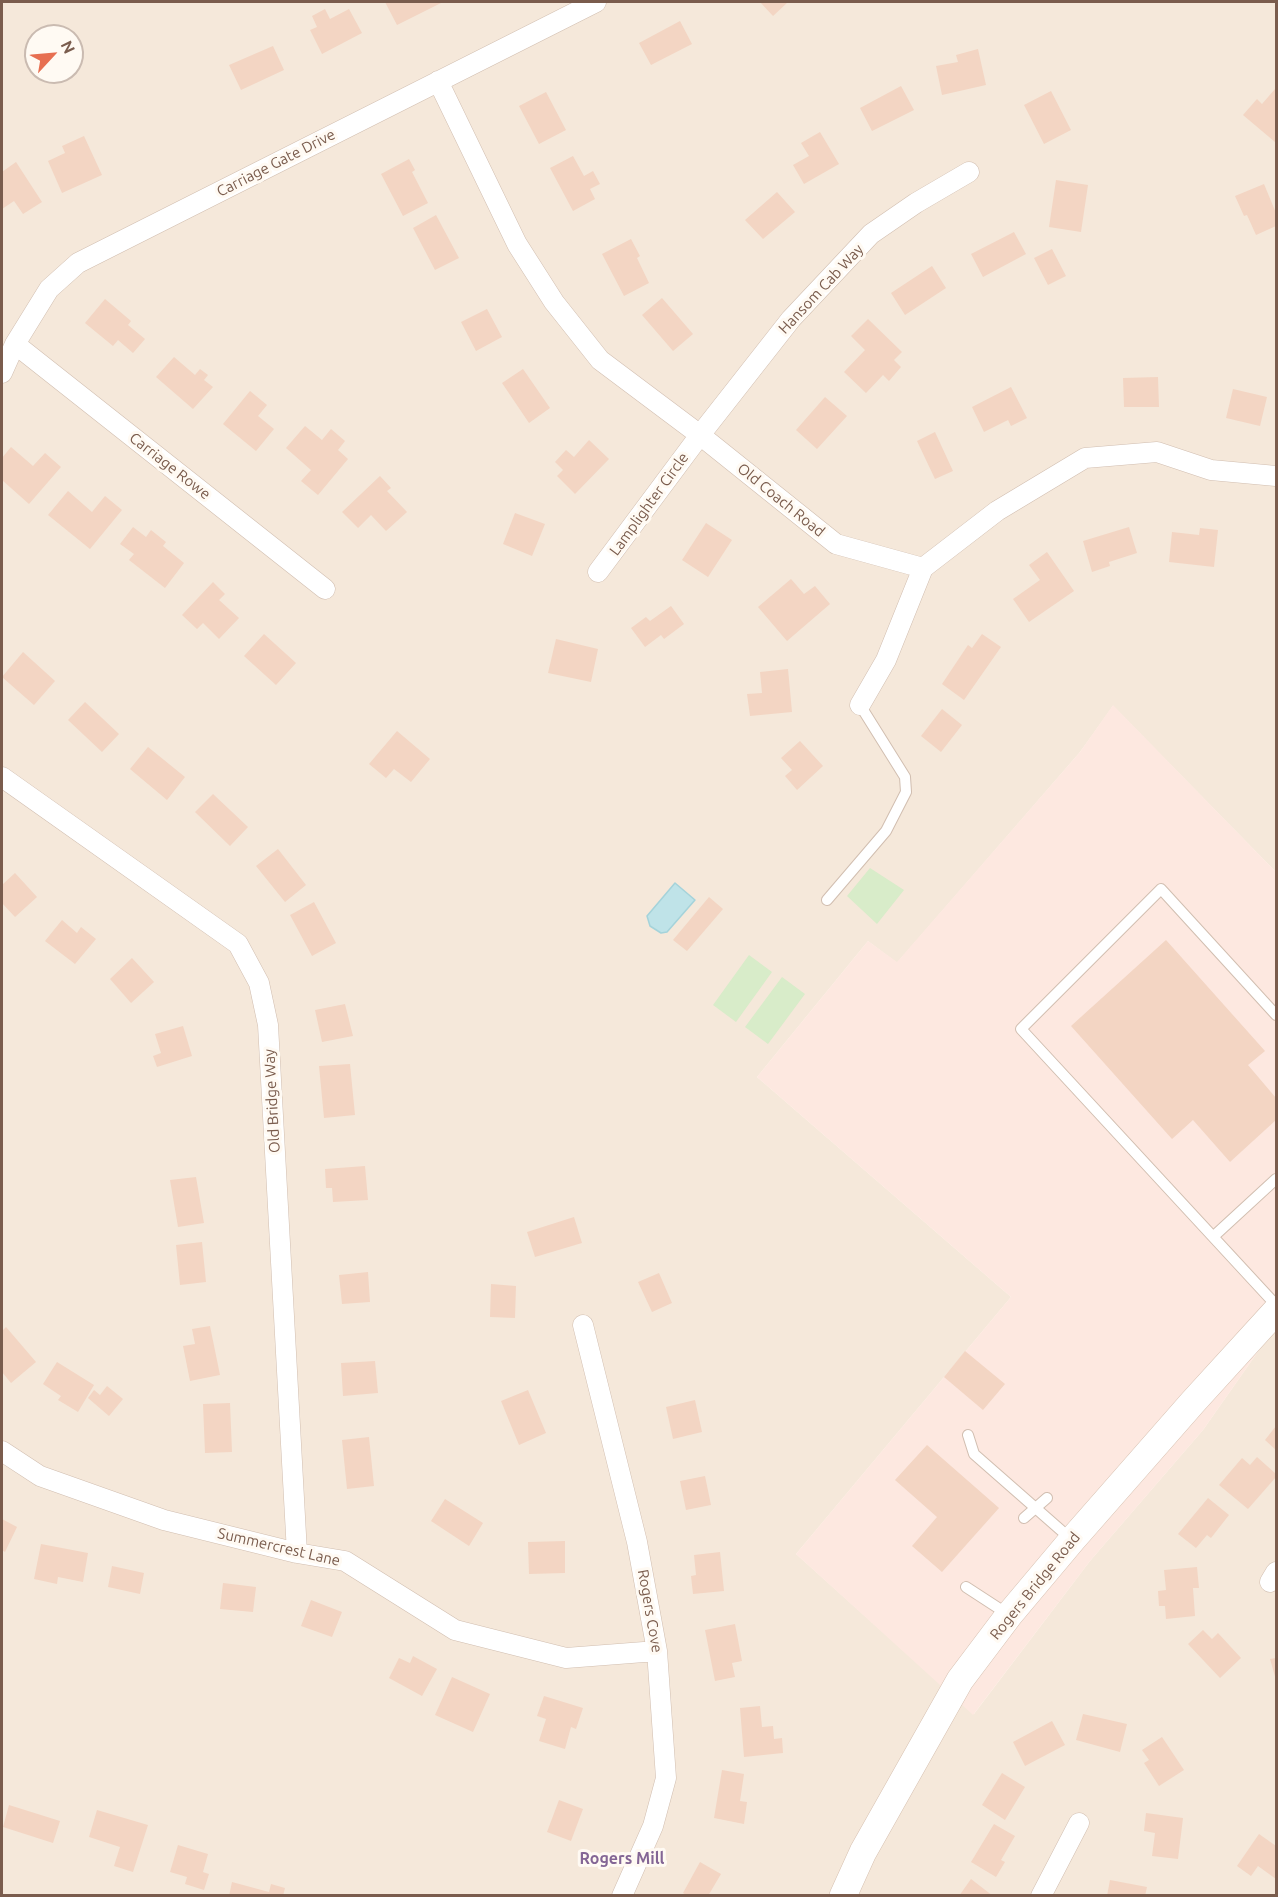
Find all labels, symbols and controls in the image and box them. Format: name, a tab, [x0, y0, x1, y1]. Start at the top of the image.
north arrow	[24, 24, 84, 84]
text: N	[58, 38, 79, 56]
street label: Carriage Gate Drive	[214, 125, 338, 201]
street label: Hansom Cab Way	[775, 240, 867, 338]
street label: Carriage Rowe	[126, 429, 214, 503]
street label: Lamplighter Circle	[606, 449, 692, 559]
street label: Old Coach Road	[734, 459, 828, 541]
street label: Old Bridge Way	[260, 1048, 284, 1154]
street label: Summercrest Lane	[216, 1524, 342, 1570]
street label: Rogers Bridge Road	[986, 1529, 1084, 1643]
street label: Rogers Cove	[634, 1568, 666, 1654]
district label: Rogers Mill	[580, 1849, 664, 1869]

